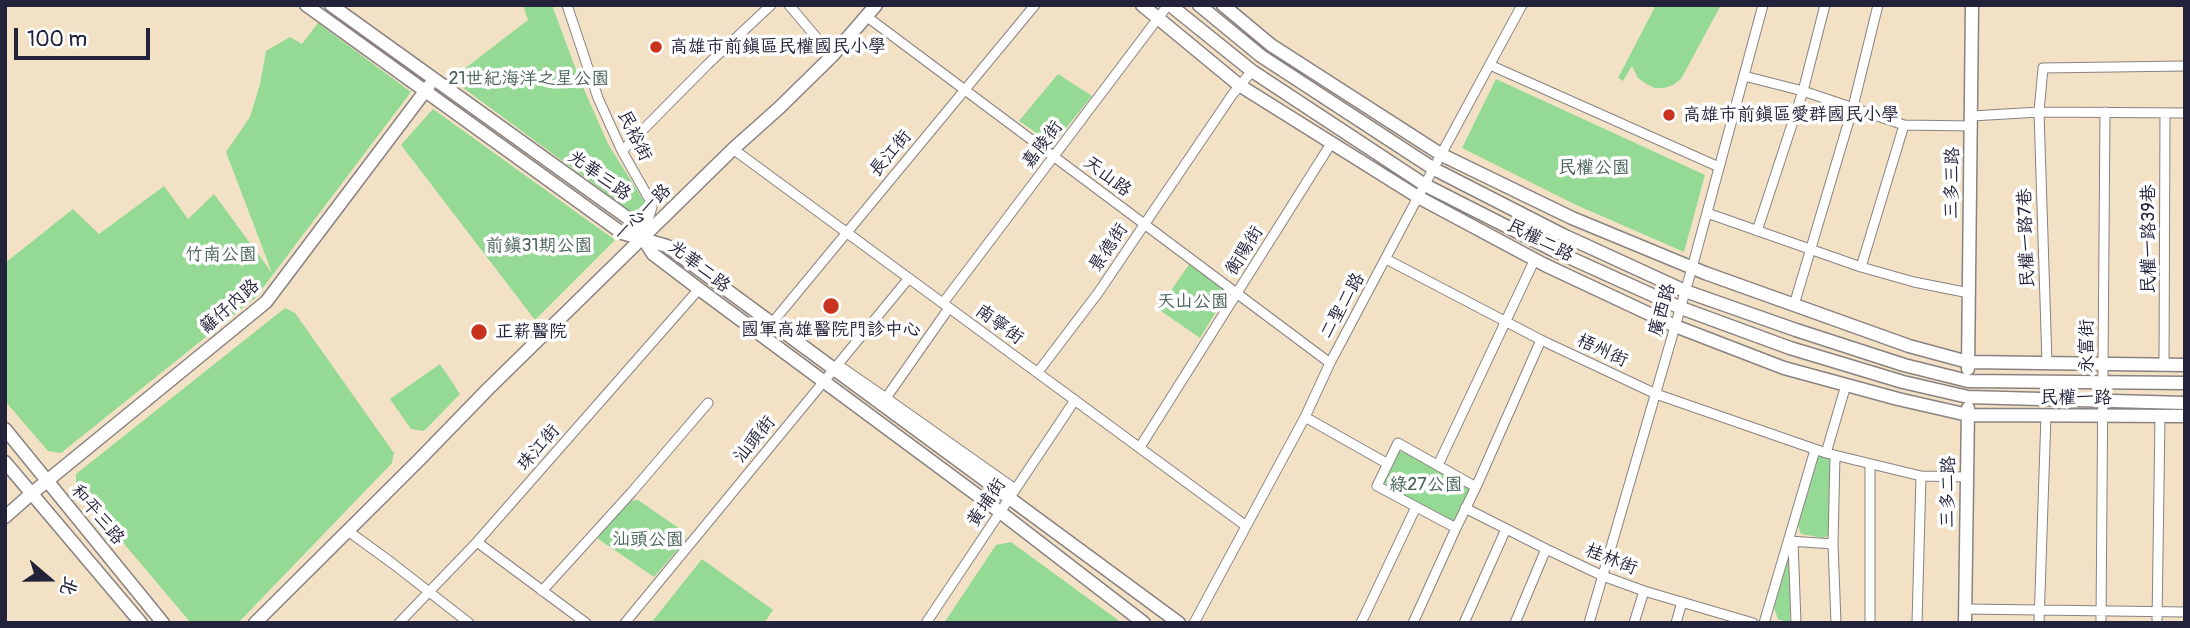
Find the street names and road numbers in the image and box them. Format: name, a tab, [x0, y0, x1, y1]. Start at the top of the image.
street label: 民裕街	[612, 107, 656, 165]
street label: 嘉陵街	[1018, 117, 1068, 173]
street label: 長江街	[865, 126, 917, 182]
street label: 光華三路	[564, 146, 634, 206]
street label: 三多三路	[1942, 147, 1964, 219]
street label: 天山路	[1079, 152, 1135, 202]
street label: 一心一路	[610, 180, 676, 246]
street label: 民權一路39巷	[2138, 184, 2160, 294]
street label: 民權一路7巷	[2014, 188, 2040, 288]
street label: 民權二路	[1503, 215, 1577, 267]
street label: 景德街	[1085, 220, 1133, 276]
street label: 衡陽街	[1222, 222, 1268, 280]
street label: 光華二路	[664, 236, 734, 298]
street label: 二聖二路	[1316, 269, 1370, 343]
street label: 籬仔內路	[196, 275, 264, 339]
street label: 廣西路	[1645, 281, 1681, 339]
street label: 南寧街	[971, 300, 1027, 350]
street label: 永富街	[2076, 319, 2098, 373]
street label: 梧州街	[1573, 330, 1631, 372]
street label: 民權一路	[2040, 387, 2112, 409]
street label: 汕頭街	[730, 412, 780, 468]
street label: 珠江街	[513, 421, 565, 475]
street label: 三多二路	[1938, 456, 1960, 528]
street label: 黃埔街	[963, 475, 1011, 531]
street label: 和平三路	[66, 480, 128, 550]
street label: 桂林街	[1582, 540, 1640, 580]

